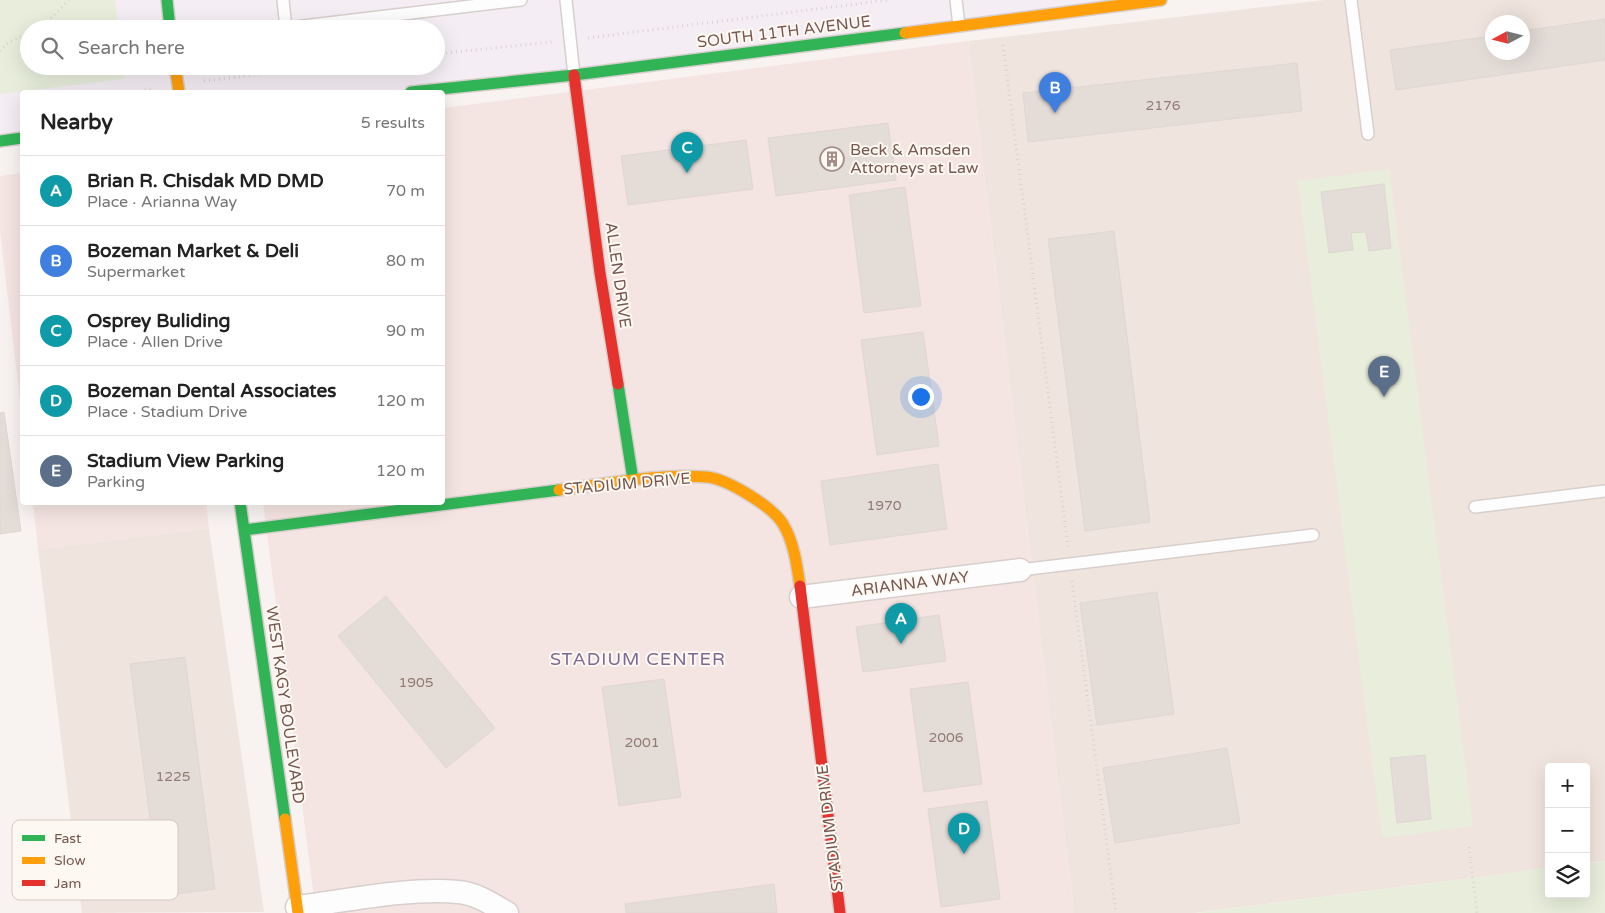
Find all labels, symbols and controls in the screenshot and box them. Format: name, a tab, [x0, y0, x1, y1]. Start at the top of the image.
street label: SOUTH 11TH AVENUE	[696, 11, 872, 53]
north arrow	[1485, 15, 1530, 60]
search box	[20, 20, 445, 75]
icon: search	[38, 34, 66, 62]
text: Search here	[78, 37, 185, 59]
pin: B	[1039, 72, 1071, 113]
house number: 2176	[1145, 97, 1181, 114]
text: Nearby	[40, 110, 113, 135]
text: 5 results	[361, 113, 425, 133]
pin: C	[671, 132, 703, 173]
place label: Beck & Amsden Attorneys at Law	[850, 140, 979, 178]
building icon: Beck & Amsden Attorneys at Law	[819, 146, 845, 172]
text: Brian R. Chisdak MD DMD	[87, 170, 324, 192]
text: A	[50, 181, 62, 201]
text: 70 m	[386, 181, 425, 201]
text: Place · Arianna Way	[87, 192, 237, 212]
street label: ALLEN DRIVE	[601, 221, 635, 329]
text: Bozeman Market & Deli	[87, 240, 299, 262]
text: B	[50, 251, 62, 271]
text: 80 m	[386, 251, 425, 271]
text: Supermarket	[87, 262, 185, 282]
text: Osprey Buliding	[87, 310, 231, 332]
text: C	[50, 321, 62, 341]
text: 90 m	[386, 321, 425, 341]
text: Place · Allen Drive	[87, 332, 223, 352]
pin: E	[1368, 356, 1400, 397]
text: Bozeman Dental Associates	[87, 380, 336, 402]
your location	[908, 384, 934, 410]
text: D	[50, 391, 62, 411]
text: 120 m	[376, 391, 425, 411]
text: Place · Stadium Drive	[87, 402, 247, 422]
text: Stadium View Parking	[87, 450, 284, 472]
text: E	[51, 461, 61, 481]
text: 120 m	[376, 461, 425, 481]
street label: STADIUM DRIVE	[563, 468, 691, 500]
text: Parking	[87, 472, 145, 492]
house number: 1970	[866, 497, 902, 514]
street label: ARIANNA WAY	[850, 567, 970, 601]
pin: A	[885, 603, 917, 644]
street label: WEST KAGY BOULEVARD	[261, 605, 309, 805]
district label: STADIUM CENTER	[550, 648, 726, 670]
house number: 1905	[398, 674, 434, 691]
house number: 2006	[928, 729, 964, 746]
house number: 2001	[624, 734, 660, 751]
street label: STADIUM DRIVE	[812, 763, 848, 893]
map controls	[1545, 763, 1590, 898]
button: +	[1545, 763, 1590, 808]
house number: 1225	[155, 768, 191, 785]
button: −	[1545, 808, 1590, 853]
pin: D	[948, 813, 980, 854]
legend	[12, 820, 178, 900]
text: Fast	[54, 830, 82, 847]
text: Slow	[54, 852, 86, 869]
button: layers	[1545, 853, 1590, 898]
text: Jam	[54, 875, 81, 892]

